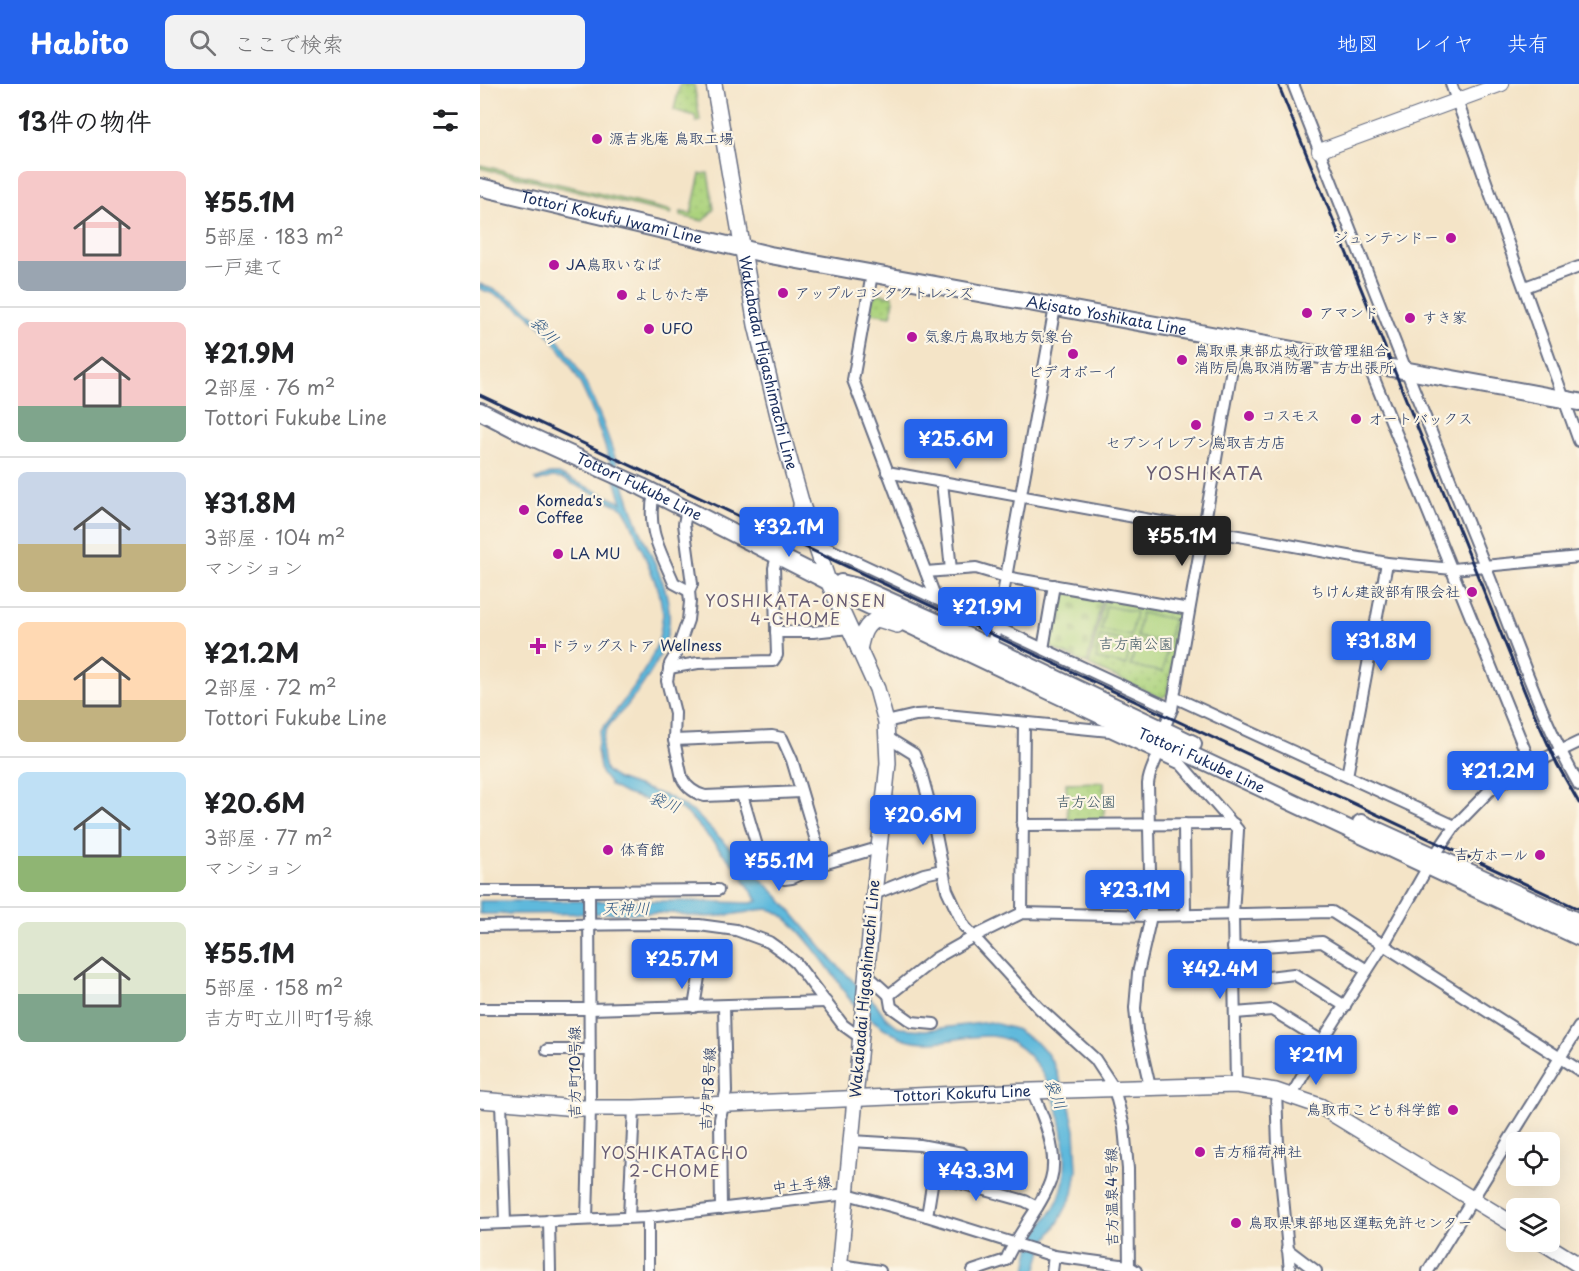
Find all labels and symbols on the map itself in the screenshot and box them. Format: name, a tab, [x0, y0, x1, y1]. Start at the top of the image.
place label: 源吉兆庵 鳥取工場	[609, 126, 734, 149]
marker: 源吉兆庵 鳥取工場	[590, 132, 604, 146]
street label: Tottori Kokufu Iwami Line	[518, 184, 705, 249]
place label: ジュンテンドー	[1333, 225, 1439, 248]
marker: ジュンテンドー	[1444, 231, 1458, 245]
place label: JA鳥取いなば	[566, 252, 661, 275]
street label: Wakabadai Higashimachi Line	[734, 254, 805, 472]
marker: JA鳥取いなば	[547, 258, 561, 272]
place label: アップルコンタクトレンズ	[795, 280, 973, 303]
place label: よしかた亭	[634, 282, 709, 305]
marker: アップルコンタクトレンズ	[776, 286, 790, 300]
marker: よしかた亭	[615, 288, 629, 302]
street label: Akisato Yoshikata Line	[1025, 289, 1189, 341]
place label: アマンド	[1319, 300, 1379, 323]
place label: すき家	[1422, 305, 1467, 328]
marker: アマンド	[1300, 306, 1314, 320]
water label: 袋川	[526, 309, 565, 349]
marker: すき家	[1403, 311, 1417, 325]
place label: UFO	[661, 316, 693, 339]
marker: UFO	[642, 322, 656, 336]
place label: 気象庁鳥取地方気象台	[924, 324, 1074, 347]
marker: 気象庁鳥取地方気象台	[905, 330, 919, 344]
place label: 鳥取県東部広域行政管理組合 消防局鳥取消防署 吉方出張所	[1194, 338, 1394, 378]
marker: ビデオボーイ	[1066, 347, 1080, 361]
marker: 鳥取県東部広域行政管理組合 消防局鳥取消防署 吉方出張所	[1175, 353, 1189, 367]
place label: ビデオボーイ	[1028, 359, 1118, 382]
place label: コスモス	[1261, 403, 1320, 426]
place label: オートバックス	[1368, 406, 1473, 429]
marker: コスモス	[1242, 409, 1256, 423]
marker: オートバックス	[1349, 412, 1363, 426]
marker: セブンイレブン鳥取吉方店	[1189, 418, 1203, 432]
pin: ¥25.6M	[907, 419, 1005, 470]
place label: セブンイレブン鳥取吉方店	[1106, 430, 1286, 453]
street label: Tottori Fukube Line	[573, 446, 706, 526]
district label: YOSHIKATA	[1146, 459, 1264, 486]
place label: Komeda's Coffee	[536, 488, 603, 528]
marker: Komeda's Coffee	[517, 503, 531, 517]
pin: ¥32.1M	[740, 507, 838, 558]
pin: ¥55.1M	[1133, 516, 1231, 567]
place label: LA MU	[570, 541, 621, 564]
marker: LA MU	[551, 547, 565, 561]
place label: ちけん建設部有限会社	[1310, 579, 1460, 602]
marker: ちけん建設部有限会社	[1465, 585, 1479, 599]
pin: ¥21.9M	[938, 587, 1036, 638]
district label: YOSHIKATA-ONSEN 4-CHOME	[705, 588, 887, 630]
pin: ¥31.8M	[1332, 621, 1430, 672]
park label: 吉方南公園	[1098, 631, 1174, 654]
place label: ドラッグストア Wellness	[550, 633, 722, 656]
marker: ドラッグストア Wellness	[531, 639, 545, 653]
street label: Tottori Fukube Line	[1135, 721, 1269, 798]
pin: ¥21.2M	[1449, 751, 1547, 802]
water label: 袋川	[646, 784, 685, 818]
park label: 吉方公園	[1056, 789, 1116, 812]
pin: ¥20.6M	[874, 795, 972, 846]
place label: 体育館	[620, 837, 665, 860]
pin: ¥55.1M	[730, 841, 828, 892]
place label: 吉方ホール	[1454, 842, 1528, 865]
marker: 体育館	[601, 843, 615, 857]
marker: 吉方ホール	[1533, 848, 1547, 862]
pin: ¥23.1M	[1086, 870, 1184, 921]
street label: Wakabadai Higashimachi Line	[843, 879, 885, 1099]
water label: 天神川	[602, 895, 650, 919]
pin: ¥25.7M	[633, 939, 731, 990]
pin: ¥42.4M	[1171, 949, 1269, 1000]
street label: 吉方町10号線	[562, 1026, 585, 1118]
pin: ¥21M	[1280, 1035, 1352, 1086]
street label: 吉方町8号線	[693, 1046, 720, 1132]
water label: 袋川	[1040, 1074, 1074, 1113]
street label: Tottori Kokufu Line	[893, 1078, 1032, 1107]
place label: 鳥取市こども科学館	[1306, 1097, 1441, 1120]
marker: 鳥取市こども科学館	[1446, 1103, 1460, 1117]
place label: 吉方稲荷神社	[1212, 1139, 1302, 1162]
district label: YOSHIKATACHO 2-CHOME	[601, 1140, 749, 1182]
marker: 吉方稲荷神社	[1193, 1145, 1207, 1159]
street label: 吉方温泉4号線	[1098, 1147, 1123, 1247]
pin: ¥43.3M	[927, 1151, 1025, 1202]
street label: 中土手線	[771, 1168, 833, 1199]
place label: 鳥取県東部地区運転免許センター	[1248, 1210, 1472, 1233]
marker: 鳥取県東部地区運転免許センター	[1229, 1216, 1243, 1230]

